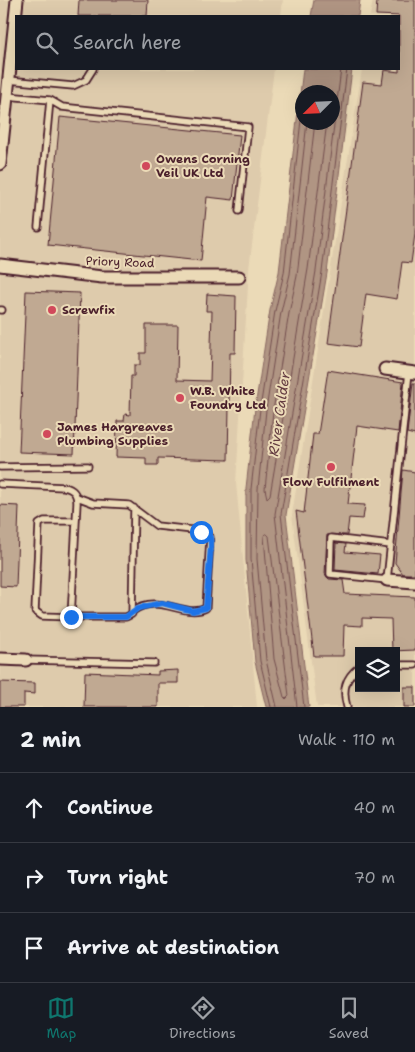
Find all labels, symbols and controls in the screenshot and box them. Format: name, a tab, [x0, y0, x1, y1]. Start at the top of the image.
search box	[15, 15, 400, 70]
icon: search	[33, 29, 61, 57]
text: Search here	[73, 30, 182, 55]
north arrow	[295, 85, 340, 130]
place label: Owens Corning Veil UK Ltd	[156, 151, 250, 181]
marker: Owens Corning Veil UK Ltd	[140, 160, 152, 172]
street label: Priory Road	[85, 253, 155, 271]
place label: Screwfix	[62, 302, 115, 318]
marker: Screwfix	[46, 304, 58, 316]
water label: River Calder	[264, 370, 294, 457]
place label: W.B. White Foundry Ltd	[190, 383, 266, 413]
marker: W.B. White Foundry Ltd	[174, 392, 186, 404]
place label: James Hargreaves Plumbing Supplies	[57, 419, 173, 449]
marker: James Hargreaves Plumbing Supplies	[41, 428, 53, 440]
marker: Flow Fulfilment	[325, 461, 337, 473]
place label: Flow Fulfilment	[283, 474, 380, 490]
route start	[190, 521, 213, 544]
route end	[60, 606, 83, 629]
map controls	[355, 647, 400, 692]
button: layers	[355, 647, 400, 692]
text: 2 min	[20, 726, 81, 754]
text: Walk · 110 m	[298, 729, 395, 750]
icon: ahead	[20, 794, 48, 822]
text: Continue	[67, 795, 153, 820]
text: 40 m	[353, 797, 395, 818]
icon: right	[20, 864, 48, 892]
text: Turn right	[67, 865, 168, 890]
text: 70 m	[354, 867, 395, 888]
icon: arrive	[20, 934, 48, 962]
text: Arrive at destination	[67, 935, 279, 960]
tab: Map	[46, 994, 76, 1042]
tab: Directions	[169, 994, 236, 1042]
tab: Saved	[329, 994, 369, 1042]

